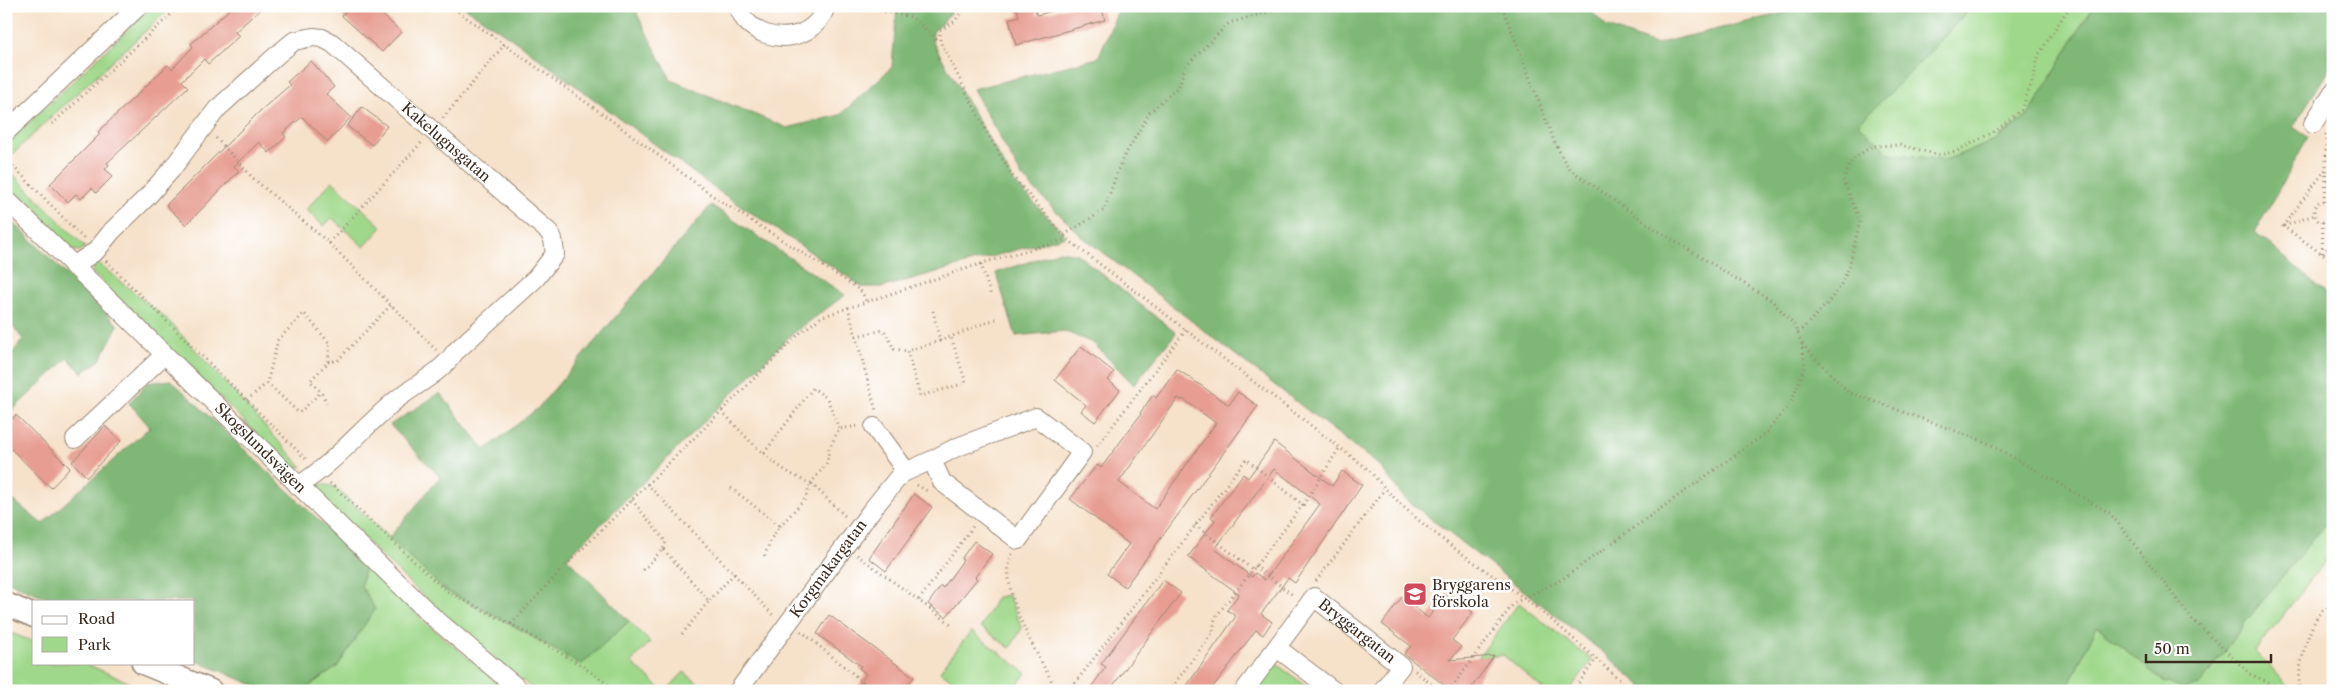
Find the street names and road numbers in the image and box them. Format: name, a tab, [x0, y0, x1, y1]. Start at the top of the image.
street label: Kakelugnsgatan	[398, 98, 495, 186]
street label: Skogslundsvägen	[211, 399, 311, 497]
street label: Korgmakargatan	[785, 515, 871, 621]
street label: Bryggargatan	[1315, 594, 1400, 667]

